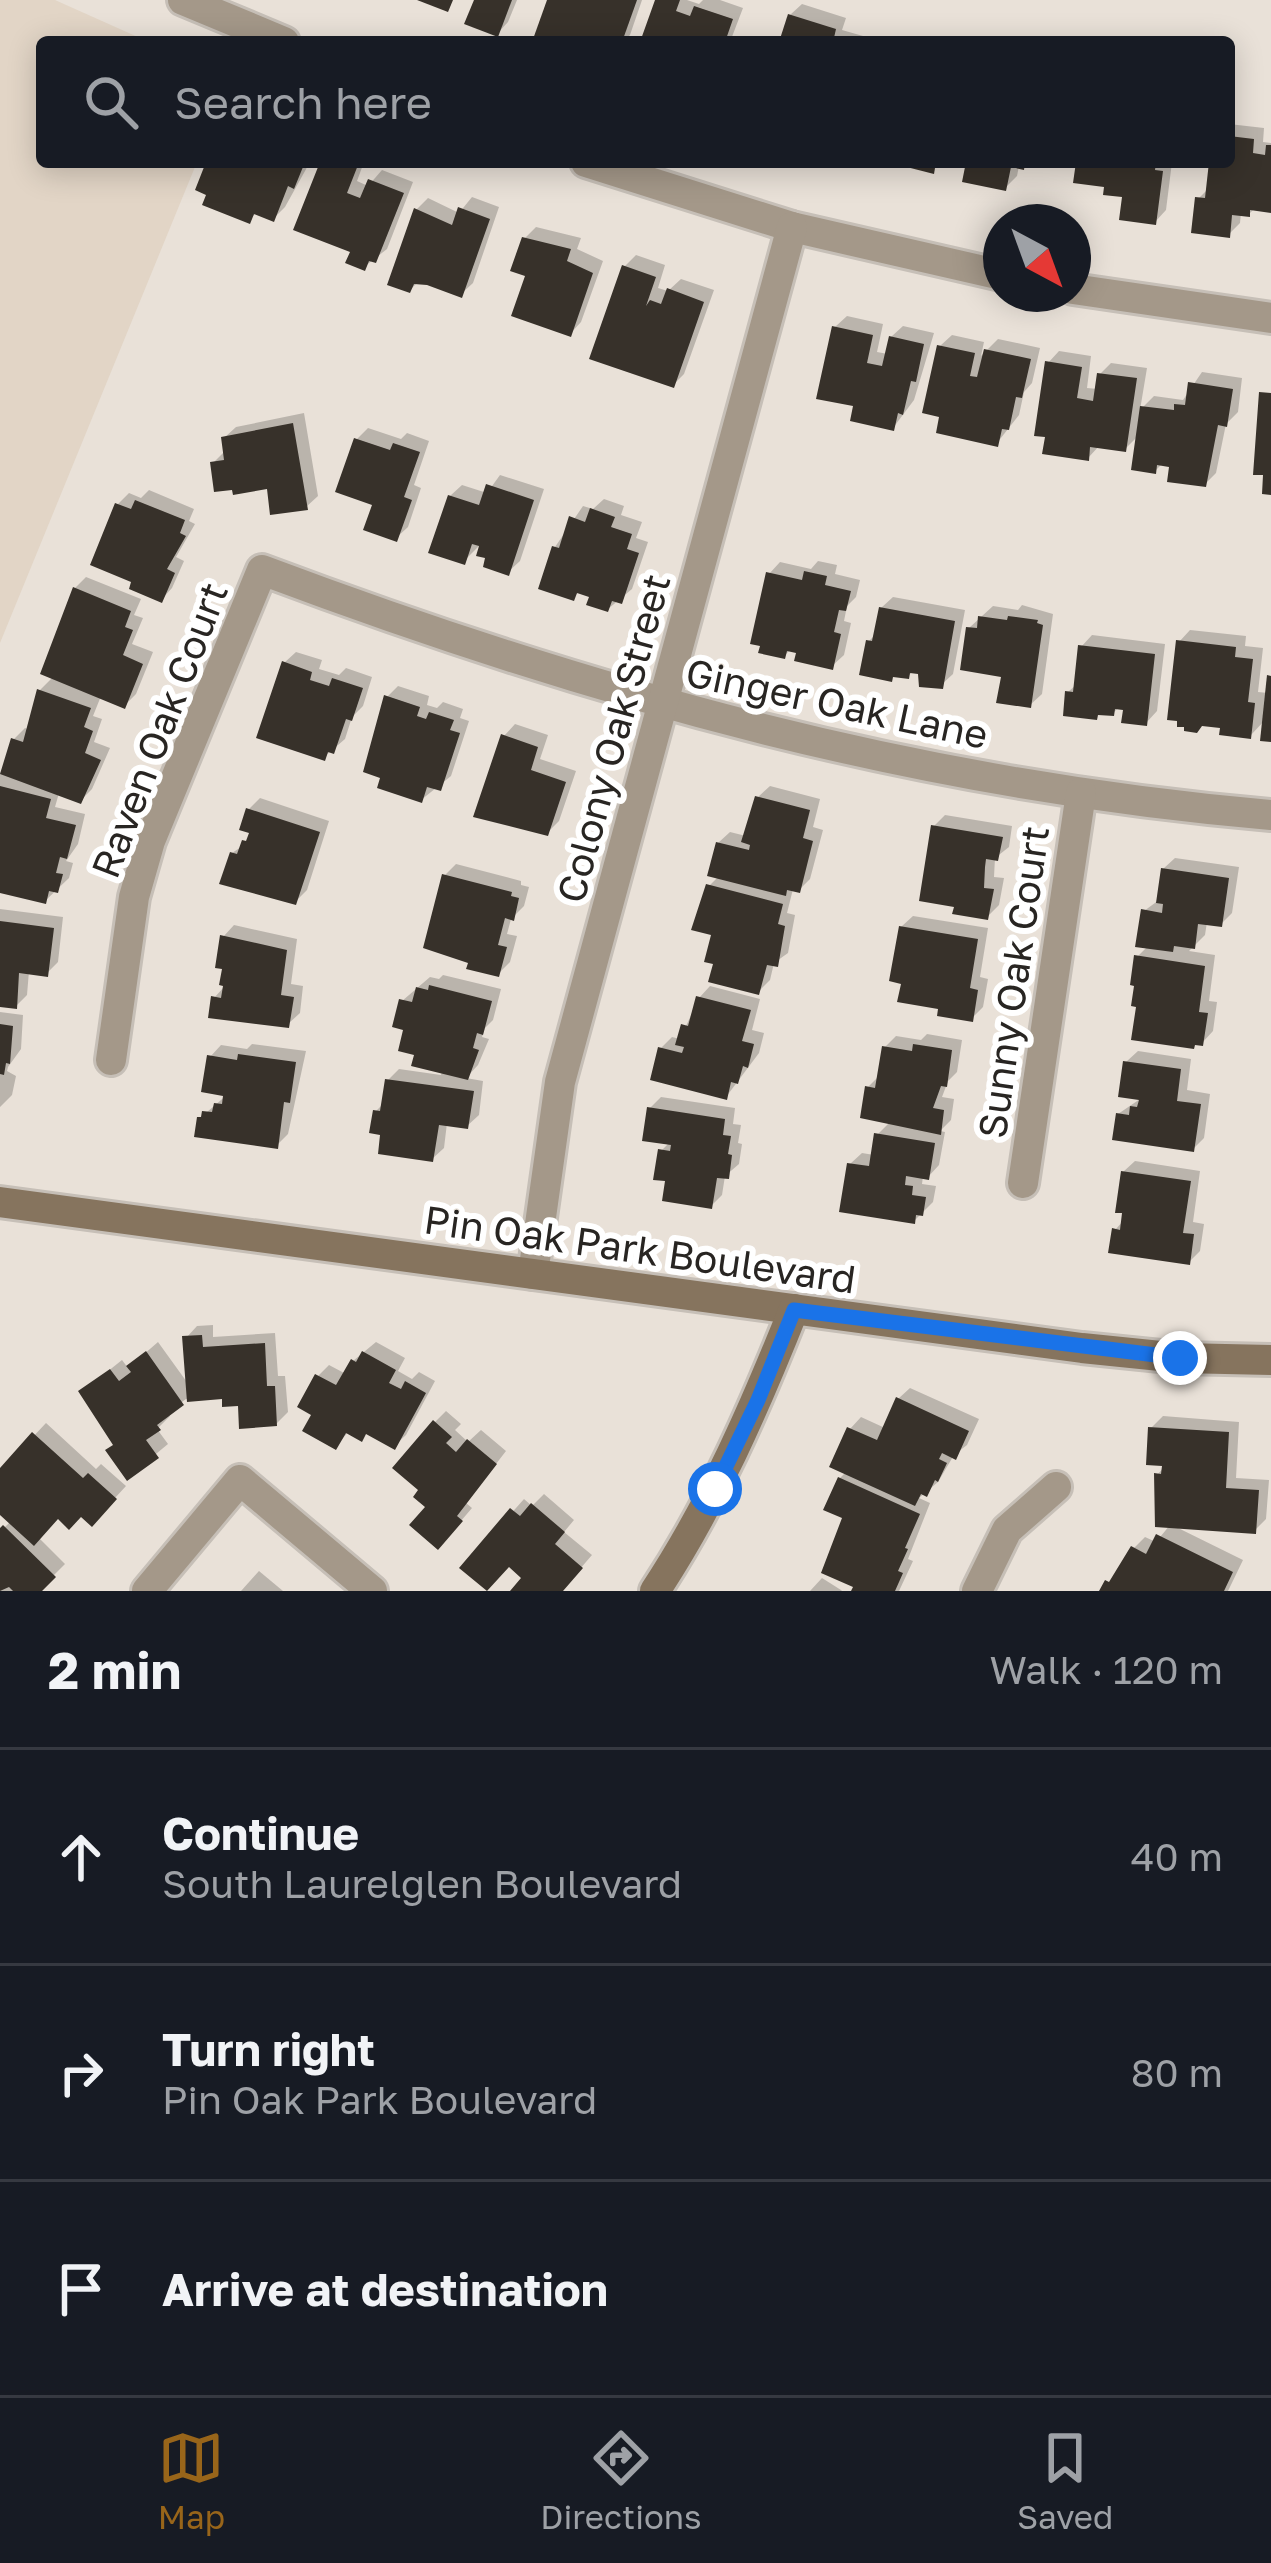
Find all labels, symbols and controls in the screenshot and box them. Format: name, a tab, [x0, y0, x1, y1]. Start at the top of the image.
search box	[36, 36, 1235, 168]
icon: search	[78, 69, 144, 135]
text: Search here	[174, 75, 432, 129]
north arrow	[983, 204, 1091, 312]
street label: Colony Oak Street	[547, 569, 679, 907]
street label: Raven Oak Court	[81, 576, 237, 884]
street label: Ginger Oak Lane	[682, 648, 992, 758]
street label: Sunny Oak Court	[968, 823, 1058, 1141]
street label: Pin Oak Park Boulevard	[421, 1195, 859, 1303]
route end	[1153, 1331, 1207, 1385]
route start	[688, 1462, 742, 1516]
text: 2 min	[48, 1639, 181, 1700]
text: Walk · 120 m	[989, 1646, 1223, 1693]
text: Continue	[162, 1806, 359, 1860]
icon: ahead	[48, 1824, 114, 1890]
text: 40 m	[1131, 1833, 1223, 1880]
text: South Laurelglen Boulevard	[162, 1860, 682, 1907]
text: Turn right	[162, 2022, 375, 2076]
icon: right	[48, 2040, 114, 2106]
text: 80 m	[1131, 2049, 1223, 2096]
text: Pin Oak Park Boulevard	[162, 2076, 597, 2123]
icon: arrive	[48, 2256, 114, 2322]
text: Arrive at destination	[162, 2262, 608, 2316]
tab: Map	[158, 2425, 225, 2536]
tab: Directions	[540, 2425, 702, 2536]
tab: Saved	[1017, 2425, 1113, 2536]

